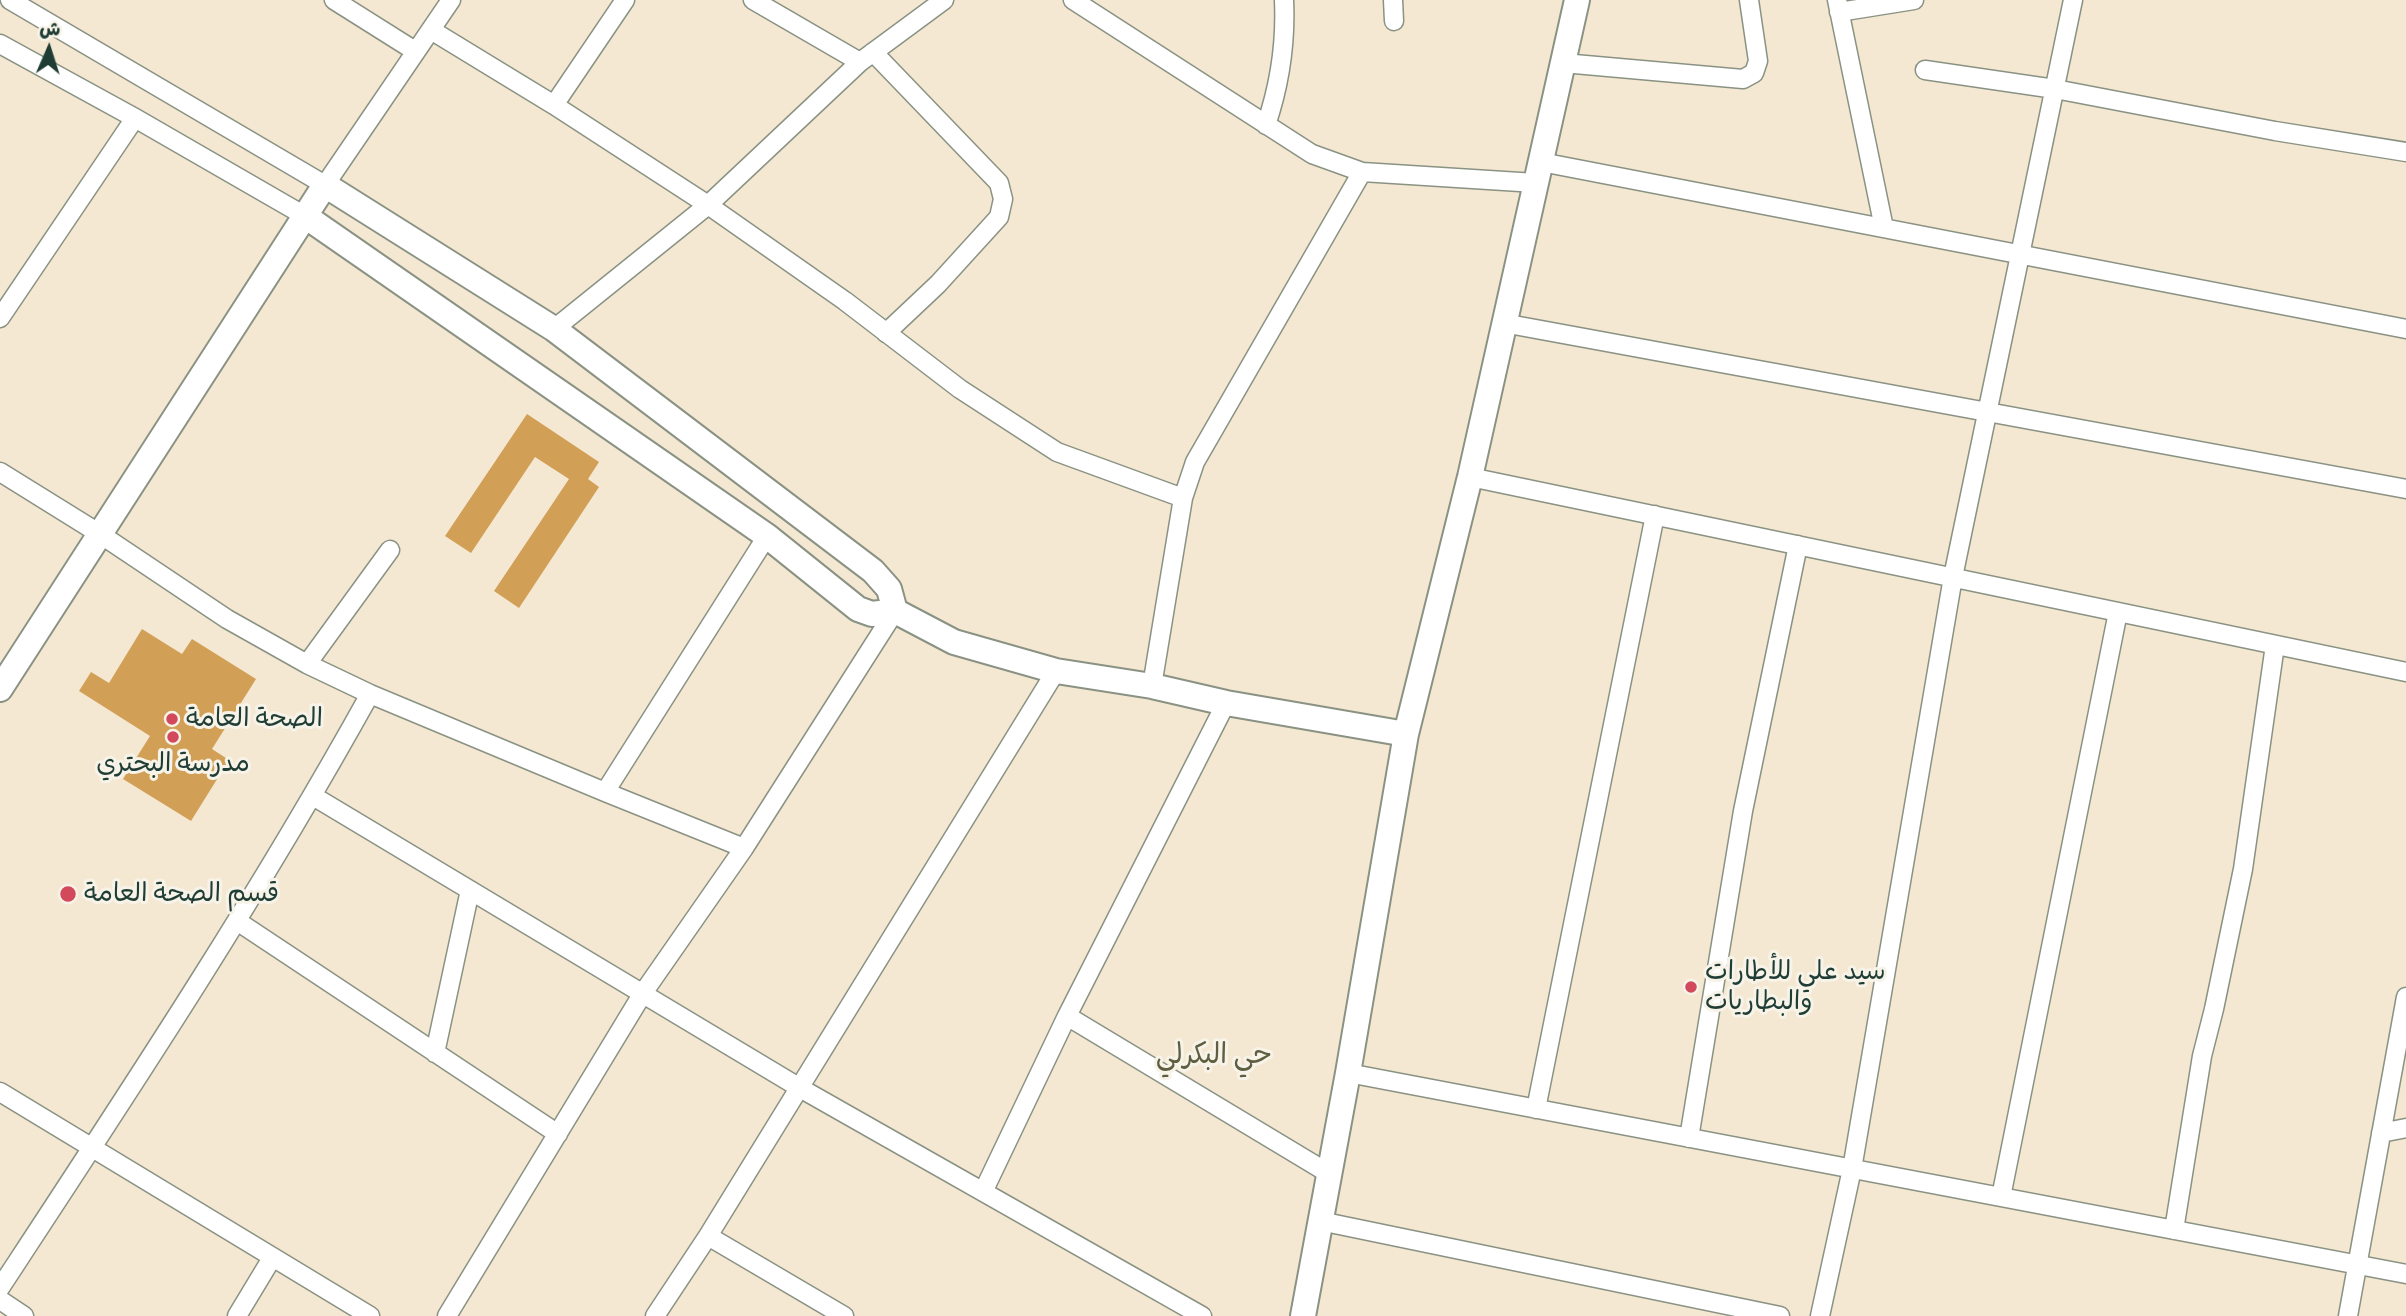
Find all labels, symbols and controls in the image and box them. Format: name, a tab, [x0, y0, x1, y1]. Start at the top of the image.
north arrow	[14, 14, 84, 84]
text: ش	[39, 14, 61, 42]
place label: الصحة العامة	[186, 703, 323, 735]
marker: الصحة العامة	[164, 711, 180, 727]
marker: مدرسة البحتري	[165, 729, 181, 745]
place label: مدرسة البحتري	[96, 748, 250, 780]
place label: قسم الصحة العامة	[84, 878, 279, 910]
marker: قسم الصحة العامة	[58, 884, 78, 904]
place label: سيد علي للأطارات والبطاريات	[1705, 956, 1886, 1018]
marker: سيد علي للأطارات والبطاريات	[1683, 979, 1699, 995]
district label: حي البكرلي	[1156, 1039, 1272, 1073]

